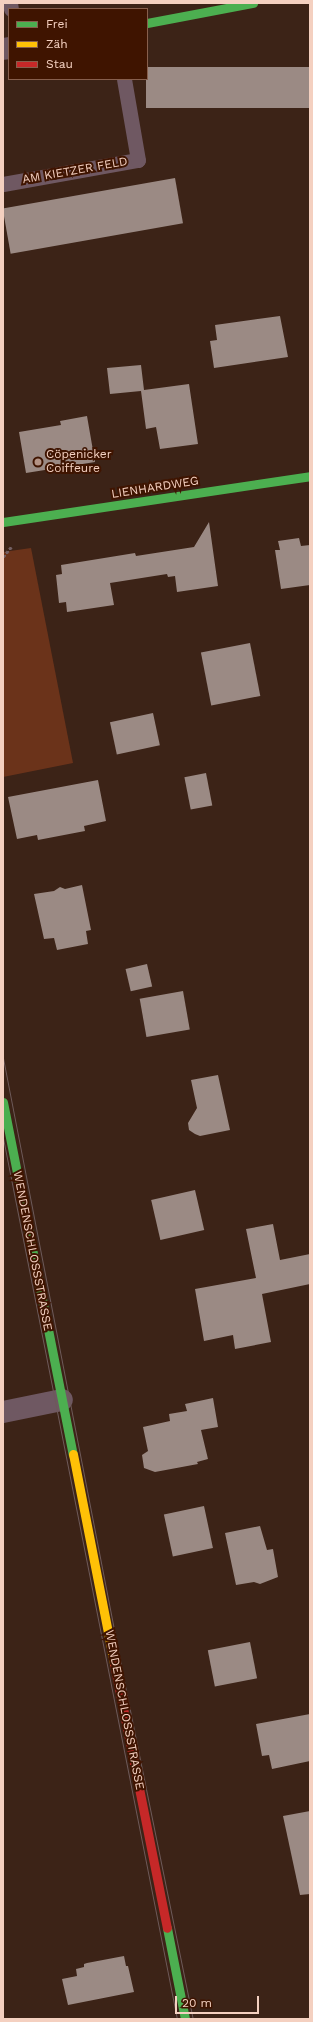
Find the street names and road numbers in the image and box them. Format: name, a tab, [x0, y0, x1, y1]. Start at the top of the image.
street label: AM KIETZER FELD	[21, 155, 129, 187]
street label: LIENHARDWEG	[110, 474, 200, 502]
street label: WENDENSCHLOSSSTRASSE	[9, 1170, 55, 1332]
street label: WENDENSCHLOSSSTRASSE	[101, 1629, 147, 1791]

